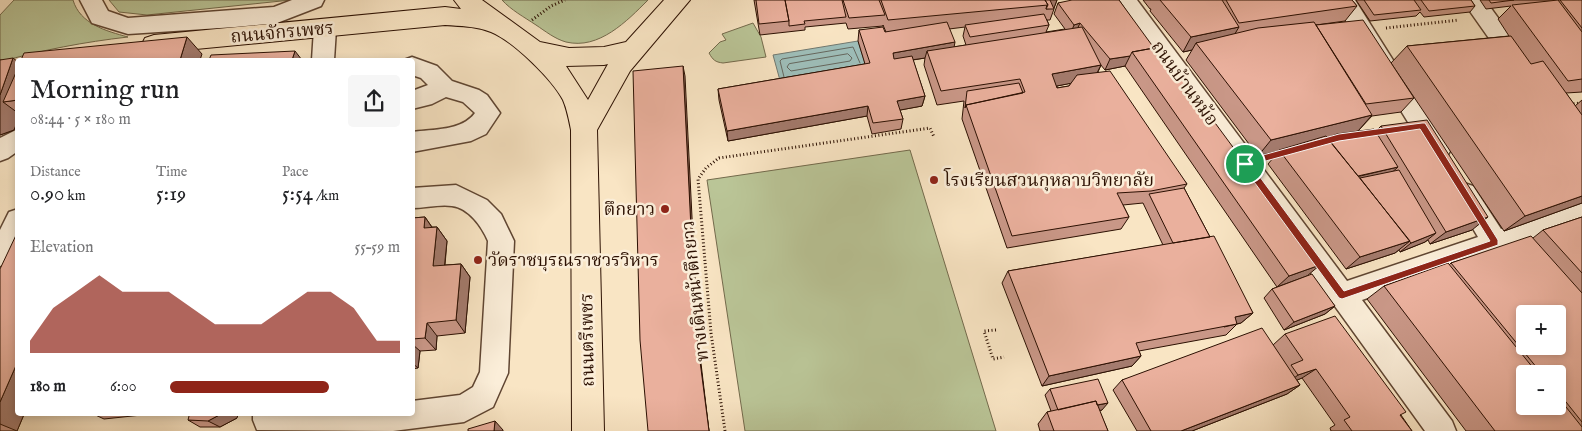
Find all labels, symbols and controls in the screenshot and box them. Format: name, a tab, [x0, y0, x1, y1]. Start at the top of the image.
street label: ถนนจักรเพชร	[230, 18, 335, 49]
street label: ถนนบ้านหม้อ	[1145, 37, 1223, 131]
text: Morning run	[30, 73, 180, 108]
button: share	[348, 75, 400, 127]
text: 08:44 · 5 × 180 m	[30, 110, 131, 130]
pin	[1224, 143, 1266, 185]
icon: arrive	[1231, 150, 1259, 178]
text: Distance	[30, 163, 81, 181]
text: Time	[156, 163, 187, 181]
text: Pace	[282, 163, 309, 181]
place label: โรงเรียนสวนกุหลาบวิทยาลัย	[943, 167, 1154, 193]
marker: โรงเรียนสวนกุหลาบวิทยาลัย	[928, 174, 940, 186]
text: 0.90	[30, 181, 64, 208]
text: 5:19	[156, 181, 186, 208]
text: 5:54	[282, 181, 313, 208]
text: km	[64, 187, 86, 205]
text: /km	[313, 187, 339, 205]
place label: ตึกยาว	[604, 199, 655, 222]
marker: ตึกยาว	[659, 203, 671, 215]
street label: ทางเดินหน้าตึกยาว	[678, 219, 715, 363]
text: Elevation	[30, 238, 93, 258]
text: 55–59 m	[354, 238, 400, 258]
place label: วัดราชบุรณราชวรวิหาร	[488, 250, 659, 273]
marker: วัดราชบุรณราชวรวิหาร	[472, 254, 484, 266]
street label: ถนนตรีเพชร	[576, 293, 601, 387]
map controls	[1516, 305, 1566, 415]
button: +	[1516, 305, 1566, 355]
button: −	[1516, 365, 1566, 415]
text: 180 m	[30, 377, 66, 397]
text: 6:00	[110, 377, 137, 397]

